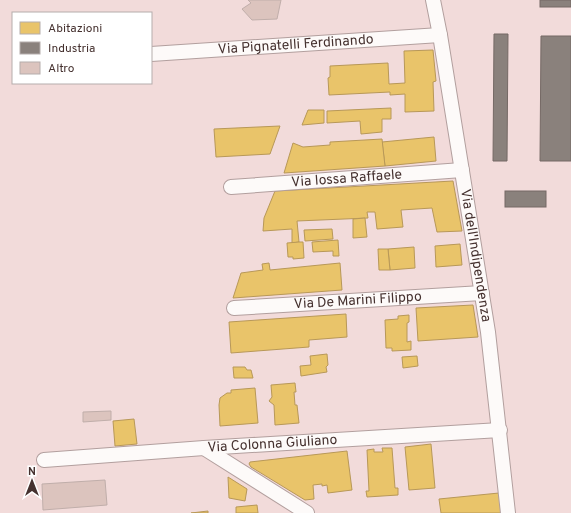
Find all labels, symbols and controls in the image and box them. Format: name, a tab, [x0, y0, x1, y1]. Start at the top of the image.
legend	[12, 12, 152, 84]
text: Abitazioni	[48, 21, 102, 37]
street label: Via Pignatelli Ferdinando	[217, 31, 374, 58]
text: Industria	[48, 41, 95, 57]
text: Altro	[48, 61, 75, 77]
street label: Via Iossa Raffaele	[291, 166, 403, 191]
street label: Via dell'Indipendenza	[457, 188, 495, 323]
street label: Via De Marini Filippo	[293, 288, 422, 313]
street label: Via Colonna Giuliano	[207, 431, 338, 456]
north arrow	[12, 461, 52, 501]
text: N	[28, 465, 36, 479]

